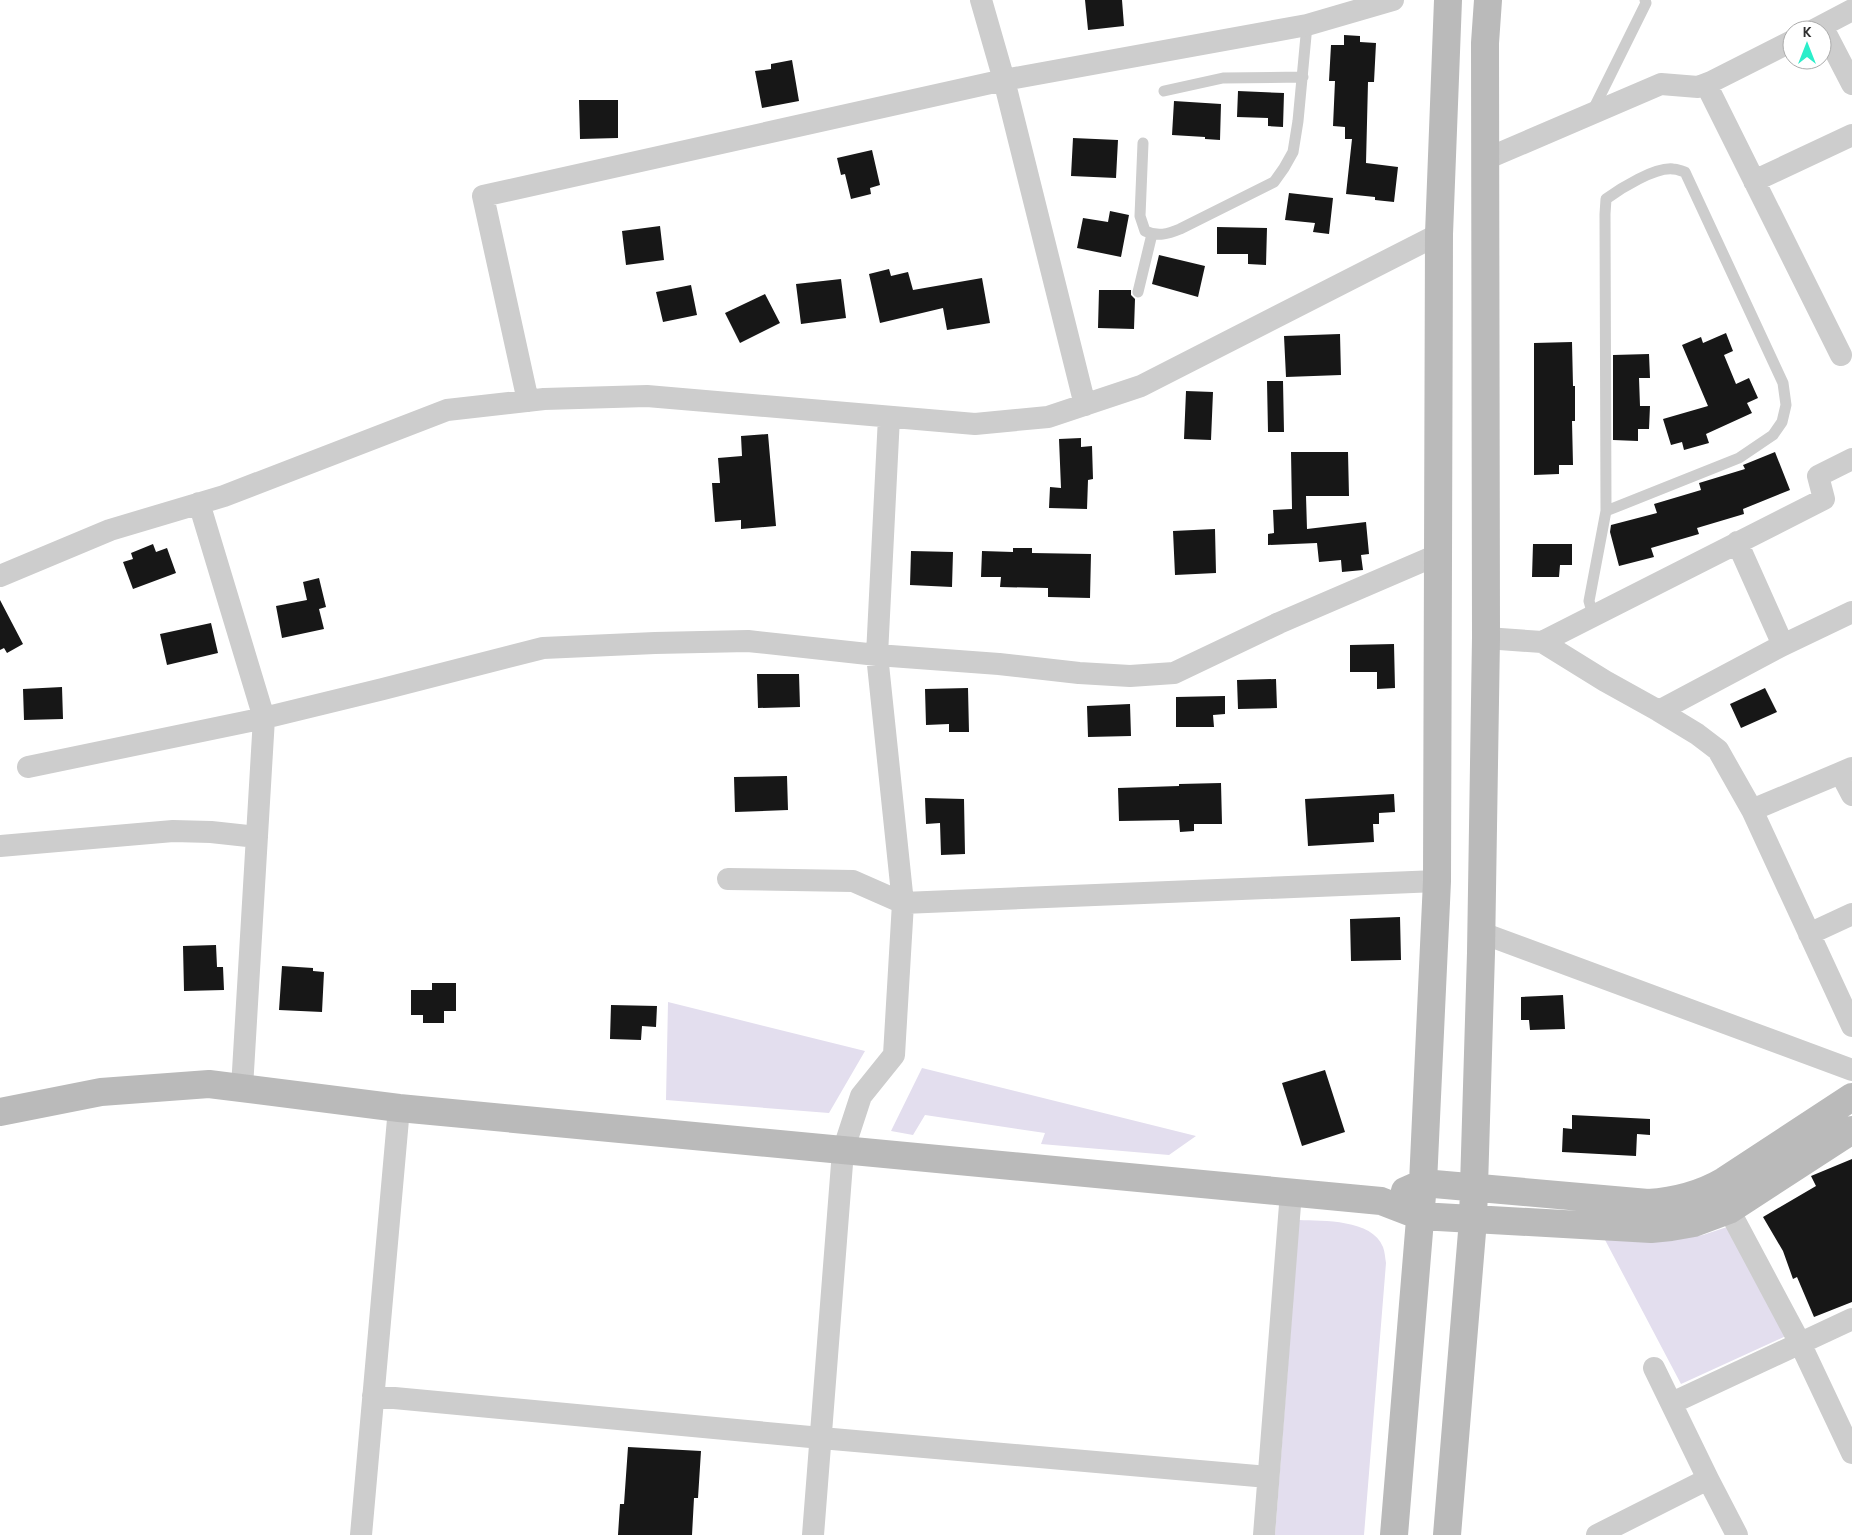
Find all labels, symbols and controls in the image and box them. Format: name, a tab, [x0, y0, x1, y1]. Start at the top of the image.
north arrow	[1782, 20, 1832, 70]
text: K	[1803, 23, 1812, 41]

